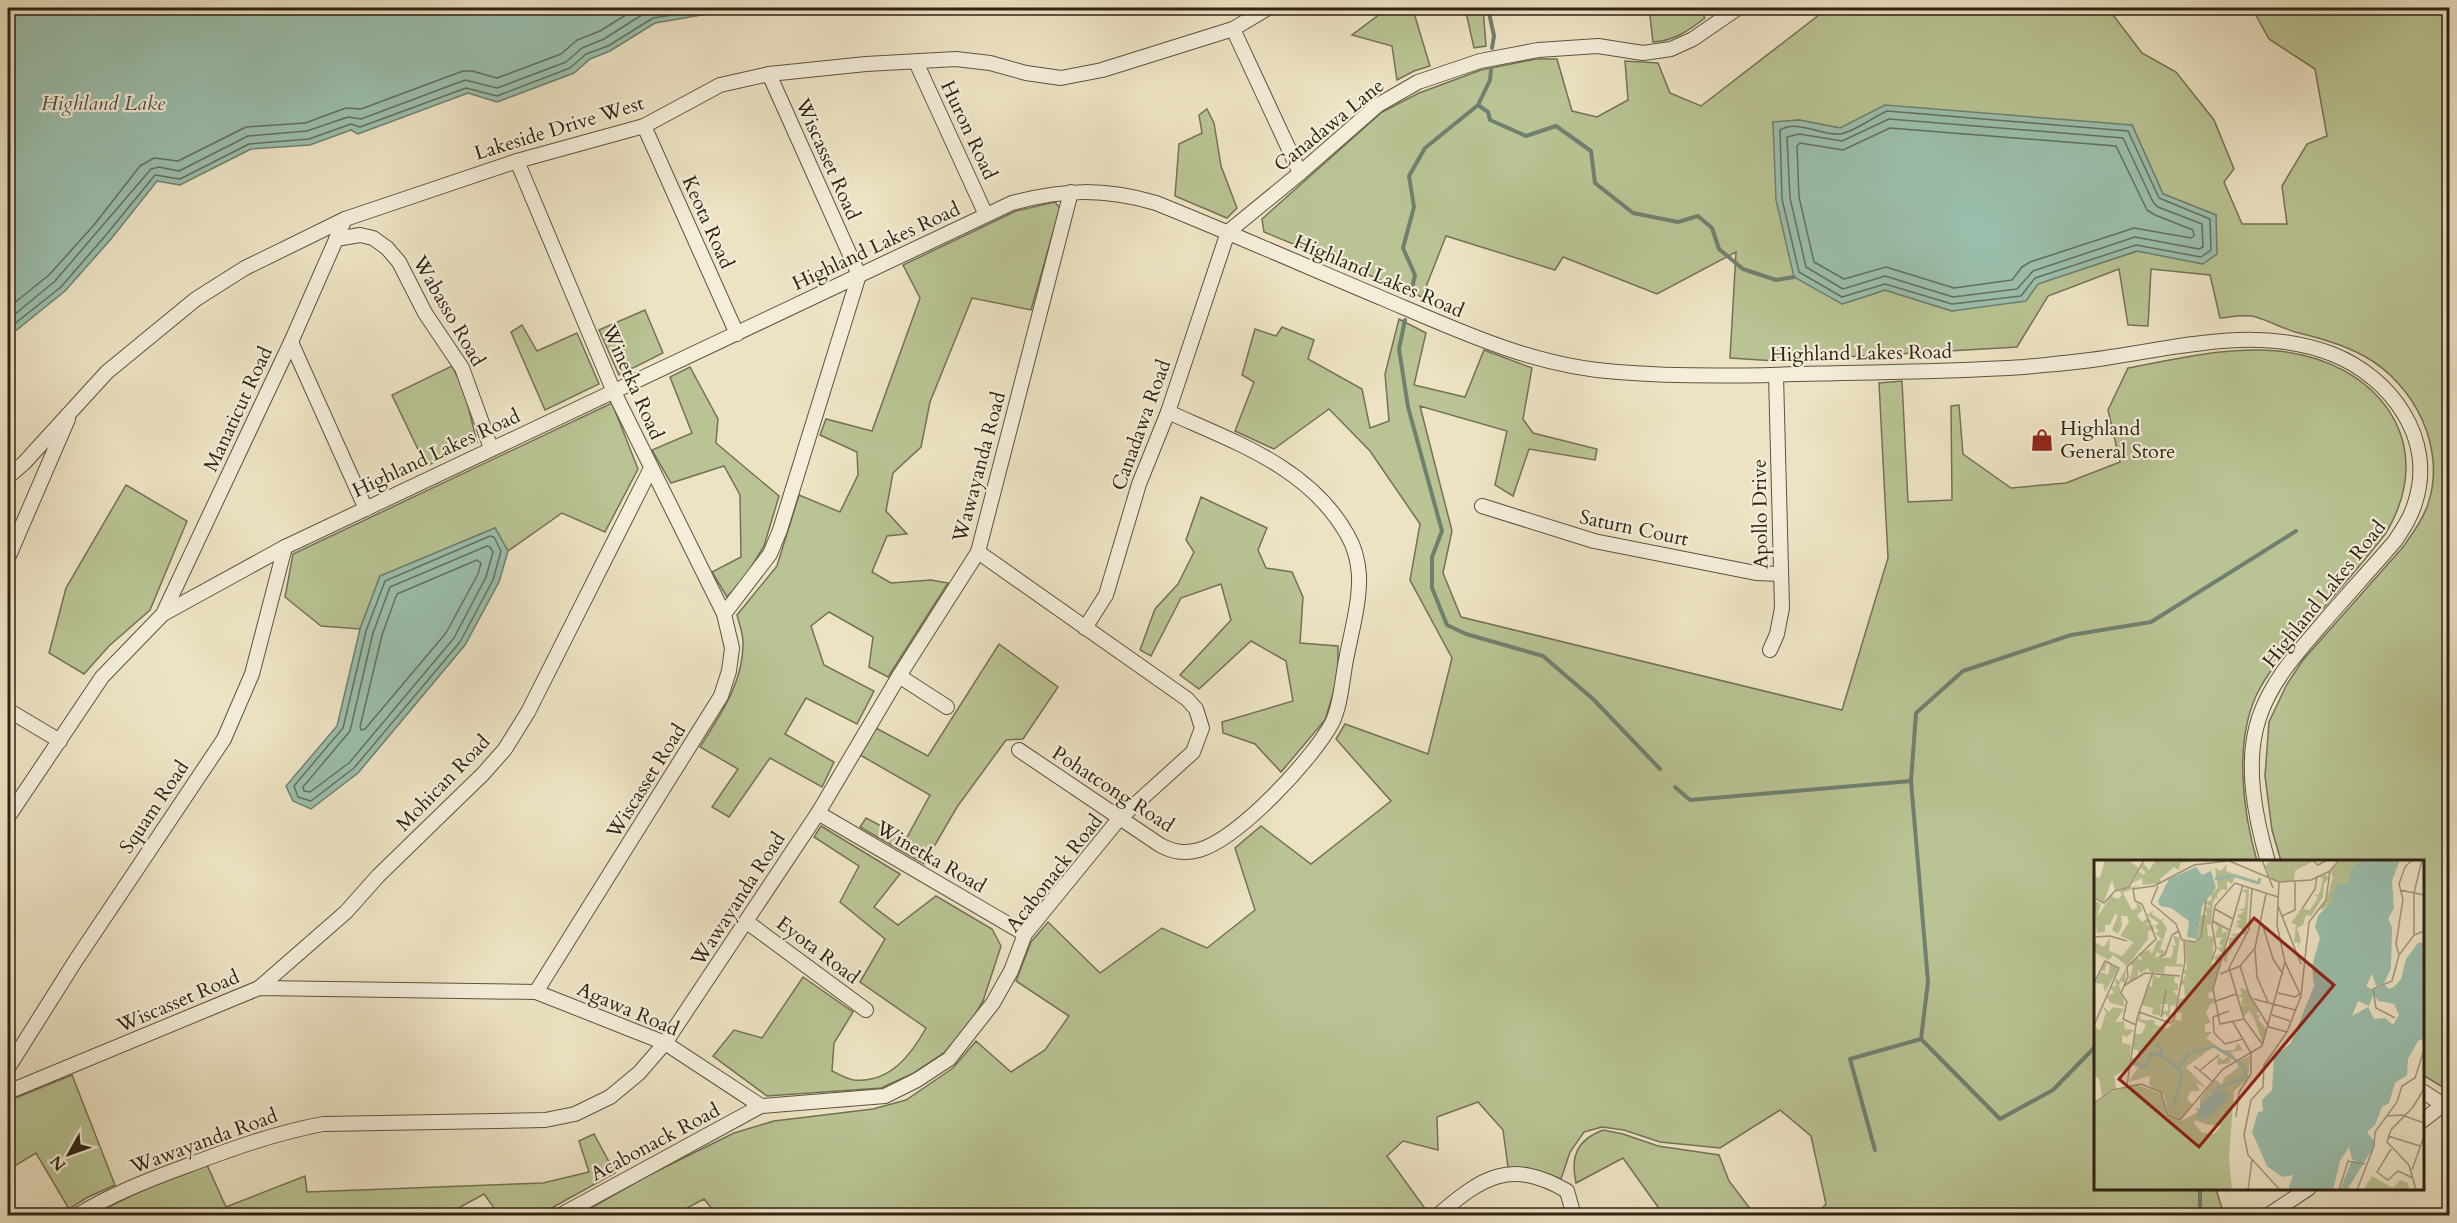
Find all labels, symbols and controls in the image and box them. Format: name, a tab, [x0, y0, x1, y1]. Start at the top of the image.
street label: Canadawa Lane	[1268, 72, 1390, 178]
street label: Huron Road	[934, 76, 1004, 184]
water label: Highland Lake	[41, 89, 166, 118]
street label: Lakeside Drive West	[471, 89, 648, 167]
street label: Wiscasset Road	[789, 93, 867, 224]
street label: Keota Road	[676, 171, 741, 273]
street label: Highland Lakes Road	[788, 195, 965, 297]
street label: Highland Lakes Road	[1290, 228, 1468, 324]
street label: Wabasso Road	[406, 250, 492, 372]
street label: Winetka Road	[595, 319, 671, 444]
street label: Highland Lakes Road	[1770, 338, 1953, 368]
street label: Manaticut Road	[197, 342, 279, 476]
street label: Canadawa Road	[1105, 356, 1177, 494]
street label: Wawayanda Road	[946, 389, 1012, 546]
street label: Highland Lakes Road	[348, 402, 525, 504]
place label: Highland General Store	[2060, 415, 2175, 465]
shop icon: Highland General Store	[2029, 427, 2055, 453]
street label: Apollo Drive	[1746, 459, 1774, 569]
street label: Saturn Court	[1577, 503, 1692, 553]
street label: Highland Lakes Road	[2256, 514, 2392, 673]
street label: Wiscasset Road	[600, 718, 692, 844]
street label: Mohican Road	[390, 729, 496, 837]
street label: Pohatcong Road	[1047, 739, 1180, 839]
street label: Squam Road	[113, 755, 195, 859]
street label: Acabonack Road	[999, 808, 1109, 938]
street label: Winetka Road	[870, 814, 991, 900]
street label: Wawayanda Road	[684, 827, 792, 972]
inset map	[2094, 860, 2424, 1190]
street label: Eyota Road	[771, 910, 866, 990]
street label: Wiscasset Road	[112, 963, 244, 1039]
street label: Agawa Road	[573, 975, 683, 1043]
street label: Acabonack Road	[586, 1096, 725, 1187]
street label: Wawayanda Road	[126, 1102, 282, 1180]
north arrow	[39, 1124, 99, 1184]
text: N	[45, 1151, 71, 1175]

